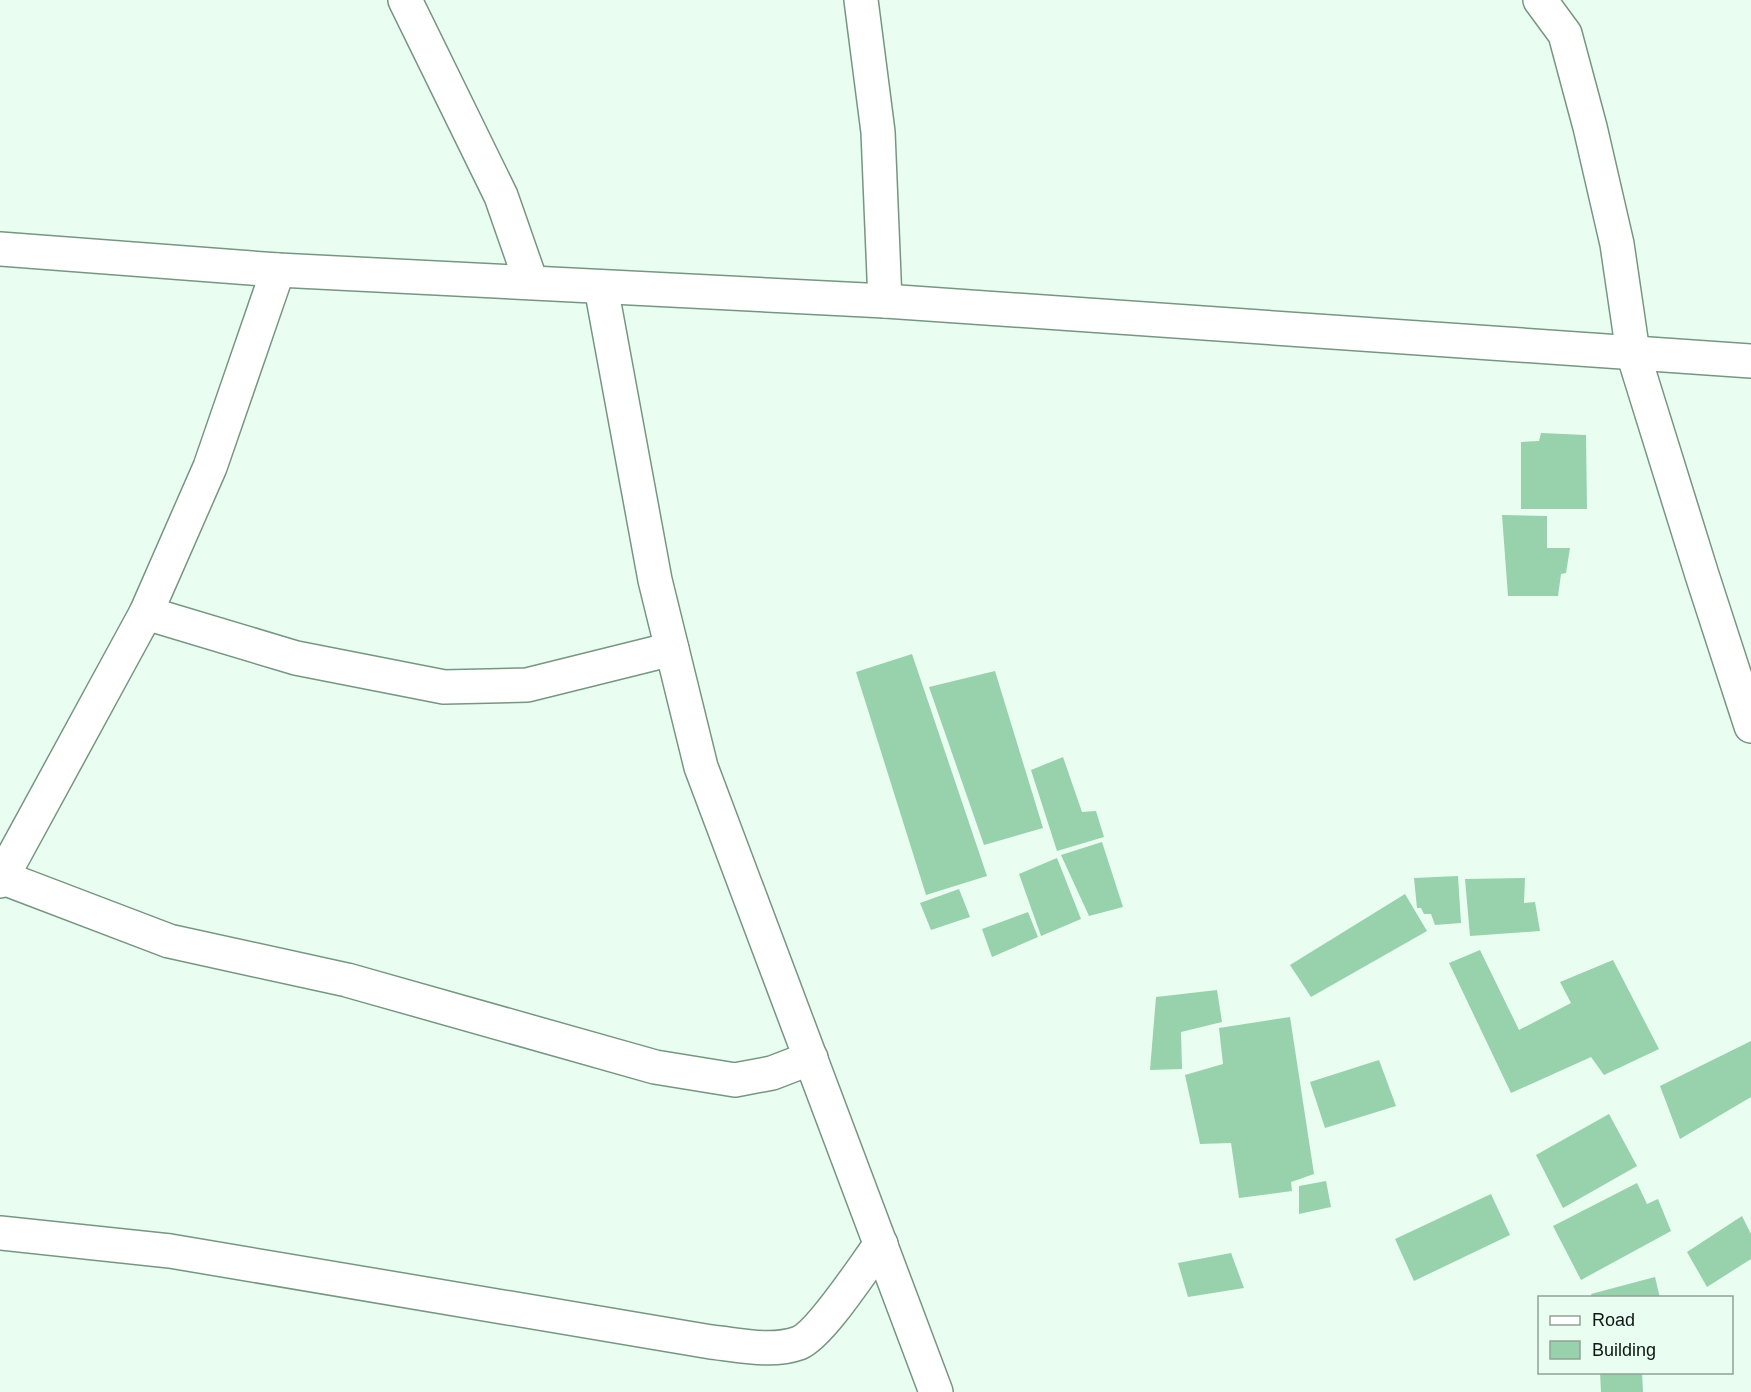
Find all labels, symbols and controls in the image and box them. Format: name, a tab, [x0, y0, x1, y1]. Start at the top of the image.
legend	[1538, 1296, 1733, 1374]
text: Road	[1592, 1310, 1635, 1330]
text: Building	[1592, 1340, 1656, 1360]

